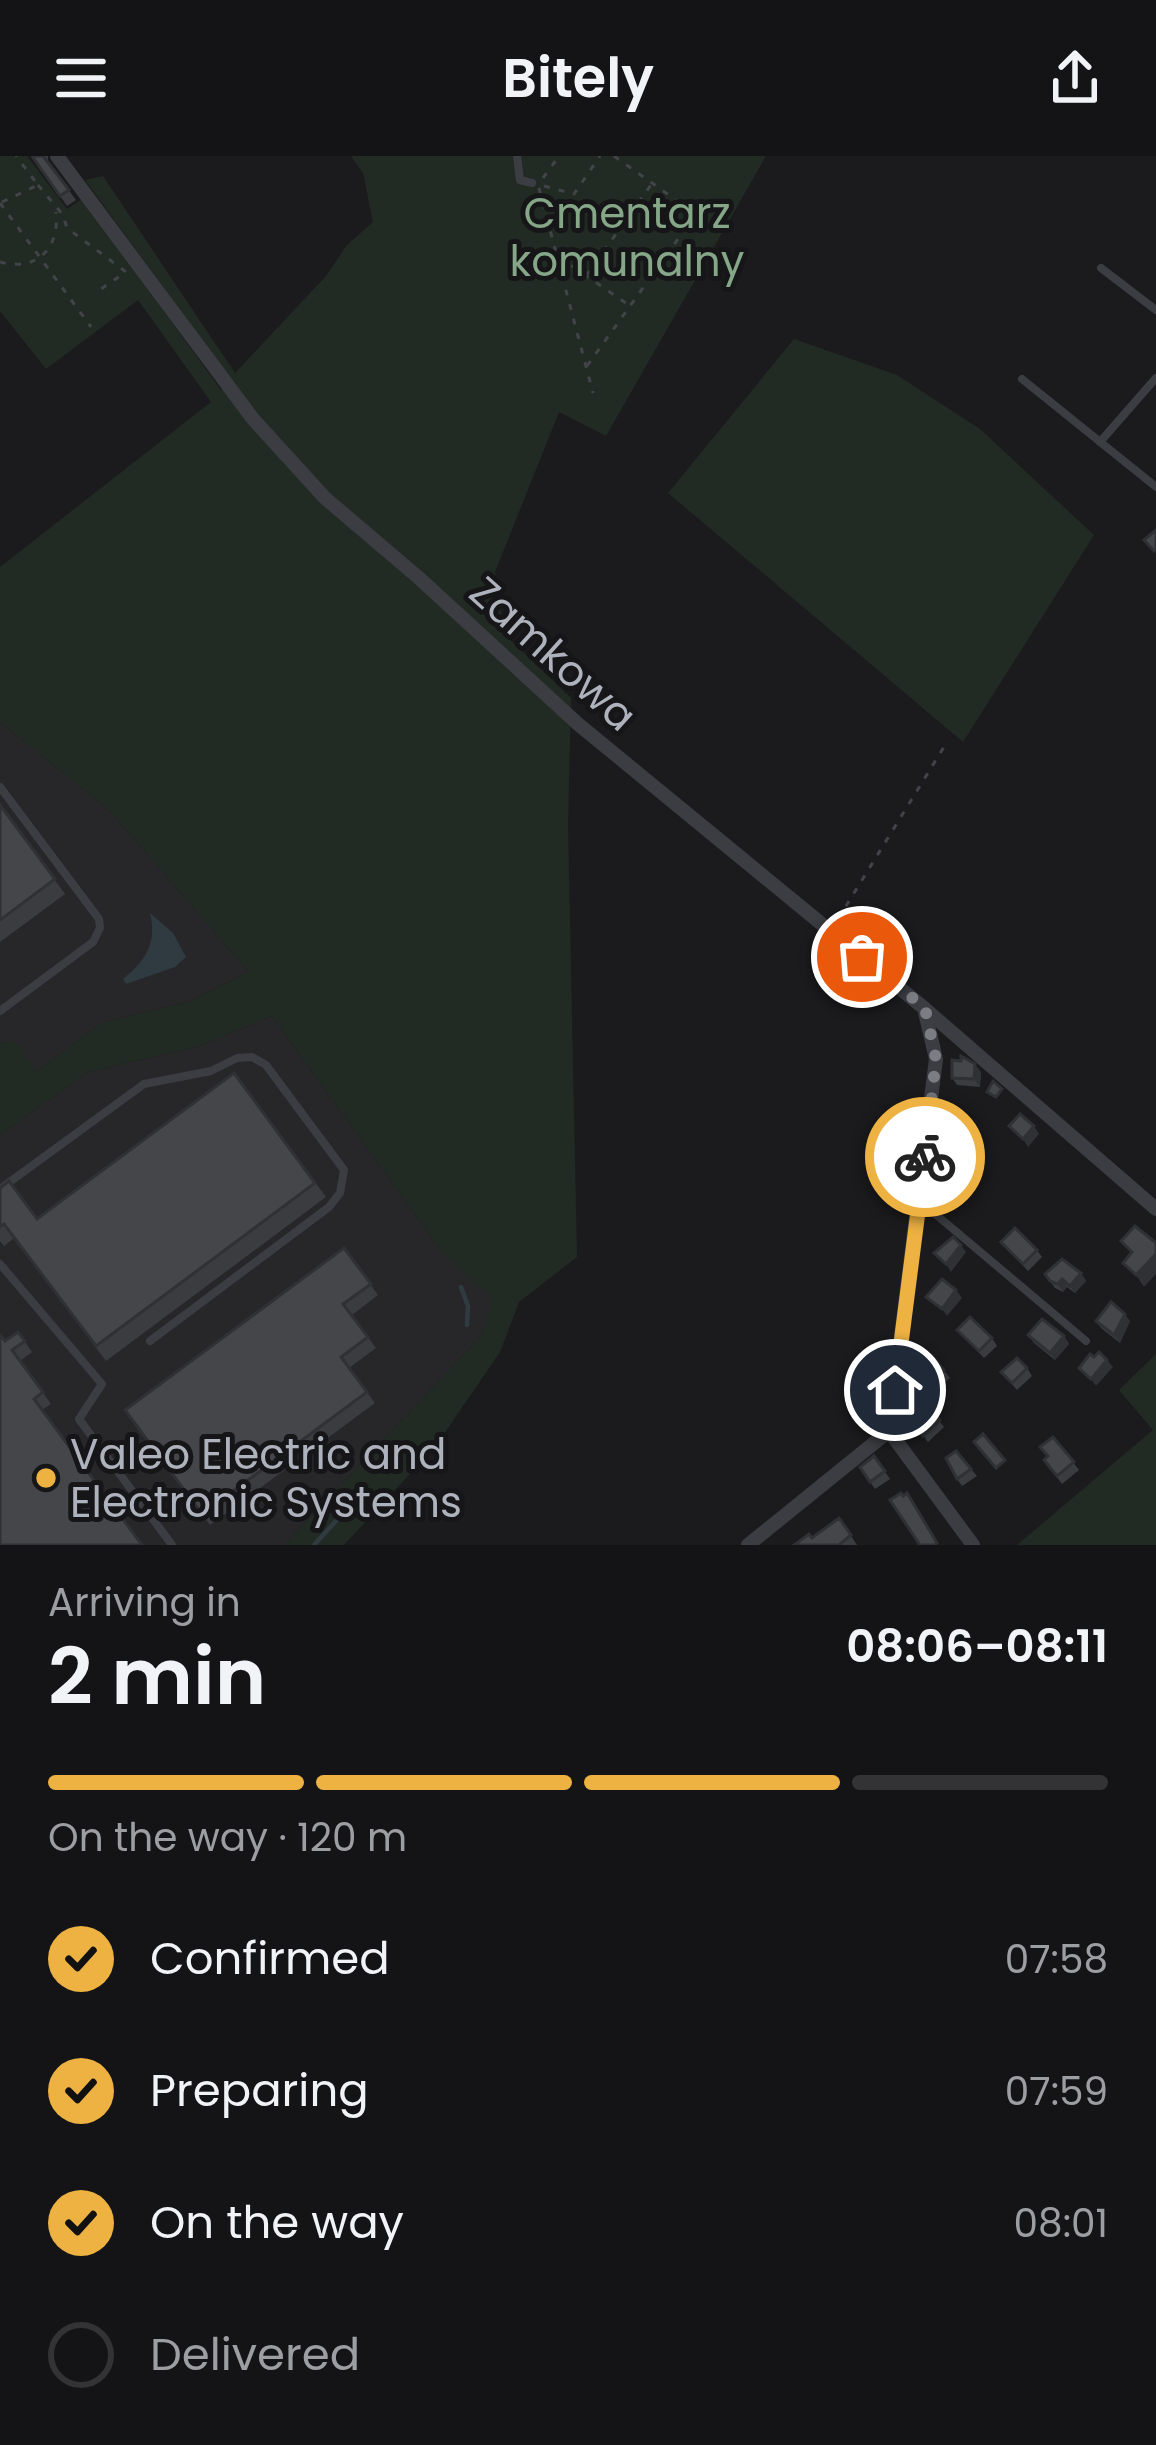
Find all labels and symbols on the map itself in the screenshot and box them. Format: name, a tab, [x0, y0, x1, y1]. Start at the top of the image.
park label: Cmentarz komunalny	[510, 184, 745, 291]
street label: Zamkowa	[457, 563, 649, 745]
pin	[811, 906, 913, 1008]
courier	[865, 1097, 985, 1217]
pin	[844, 1339, 946, 1441]
place label: Valeo Electric and Electronic Systems	[70, 1425, 462, 1532]
marker: Valeo Electric and Electronic Systems	[33, 1465, 59, 1491]

